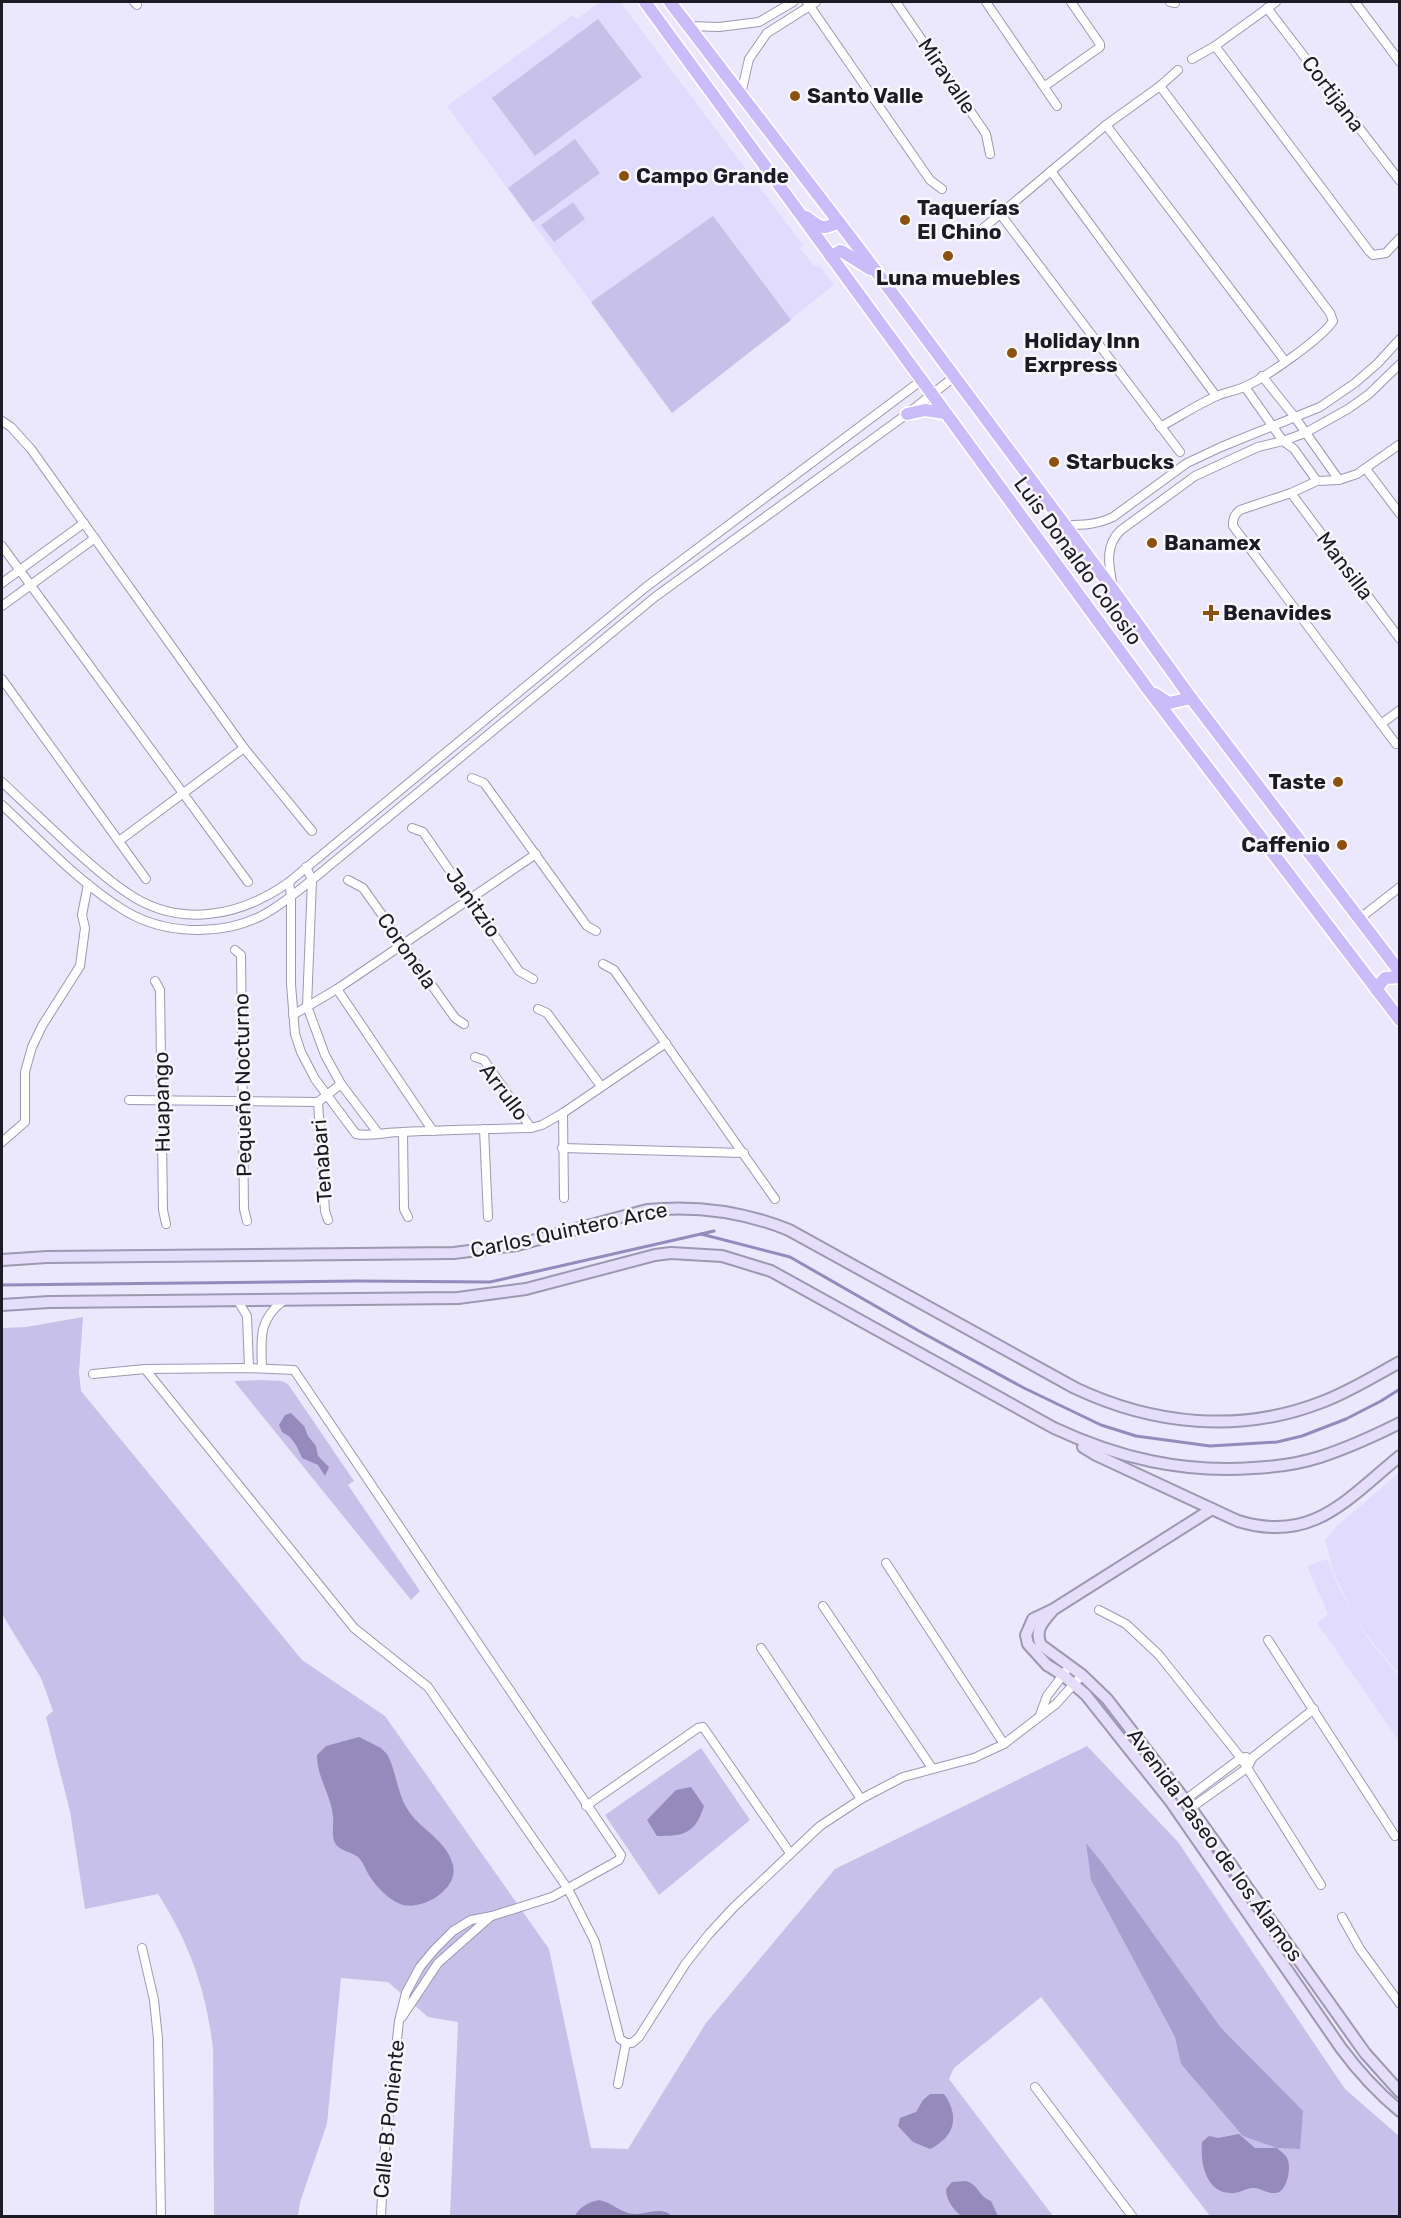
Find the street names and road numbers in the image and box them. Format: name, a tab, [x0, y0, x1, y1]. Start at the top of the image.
street label: Miravalle	[913, 33, 982, 118]
street label: Cortijana	[1297, 51, 1370, 137]
street label: Luis Donaldo Colosio	[1009, 472, 1148, 650]
street label: Mansilla	[1312, 527, 1379, 605]
street label: Janitzio	[441, 863, 506, 942]
street label: Coronela	[372, 908, 443, 994]
street label: Pequeño Nocturno	[228, 993, 257, 1177]
street label: Huapango	[148, 1051, 175, 1153]
street label: Arrullo	[475, 1058, 534, 1125]
street label: Tenabari	[306, 1119, 337, 1203]
street label: Carlos Quintero Arce	[468, 1196, 670, 1263]
street label: Avenida Paseo de los Álamos	[1122, 1723, 1308, 1966]
street label: Calle B Poniente	[368, 2038, 409, 2200]

